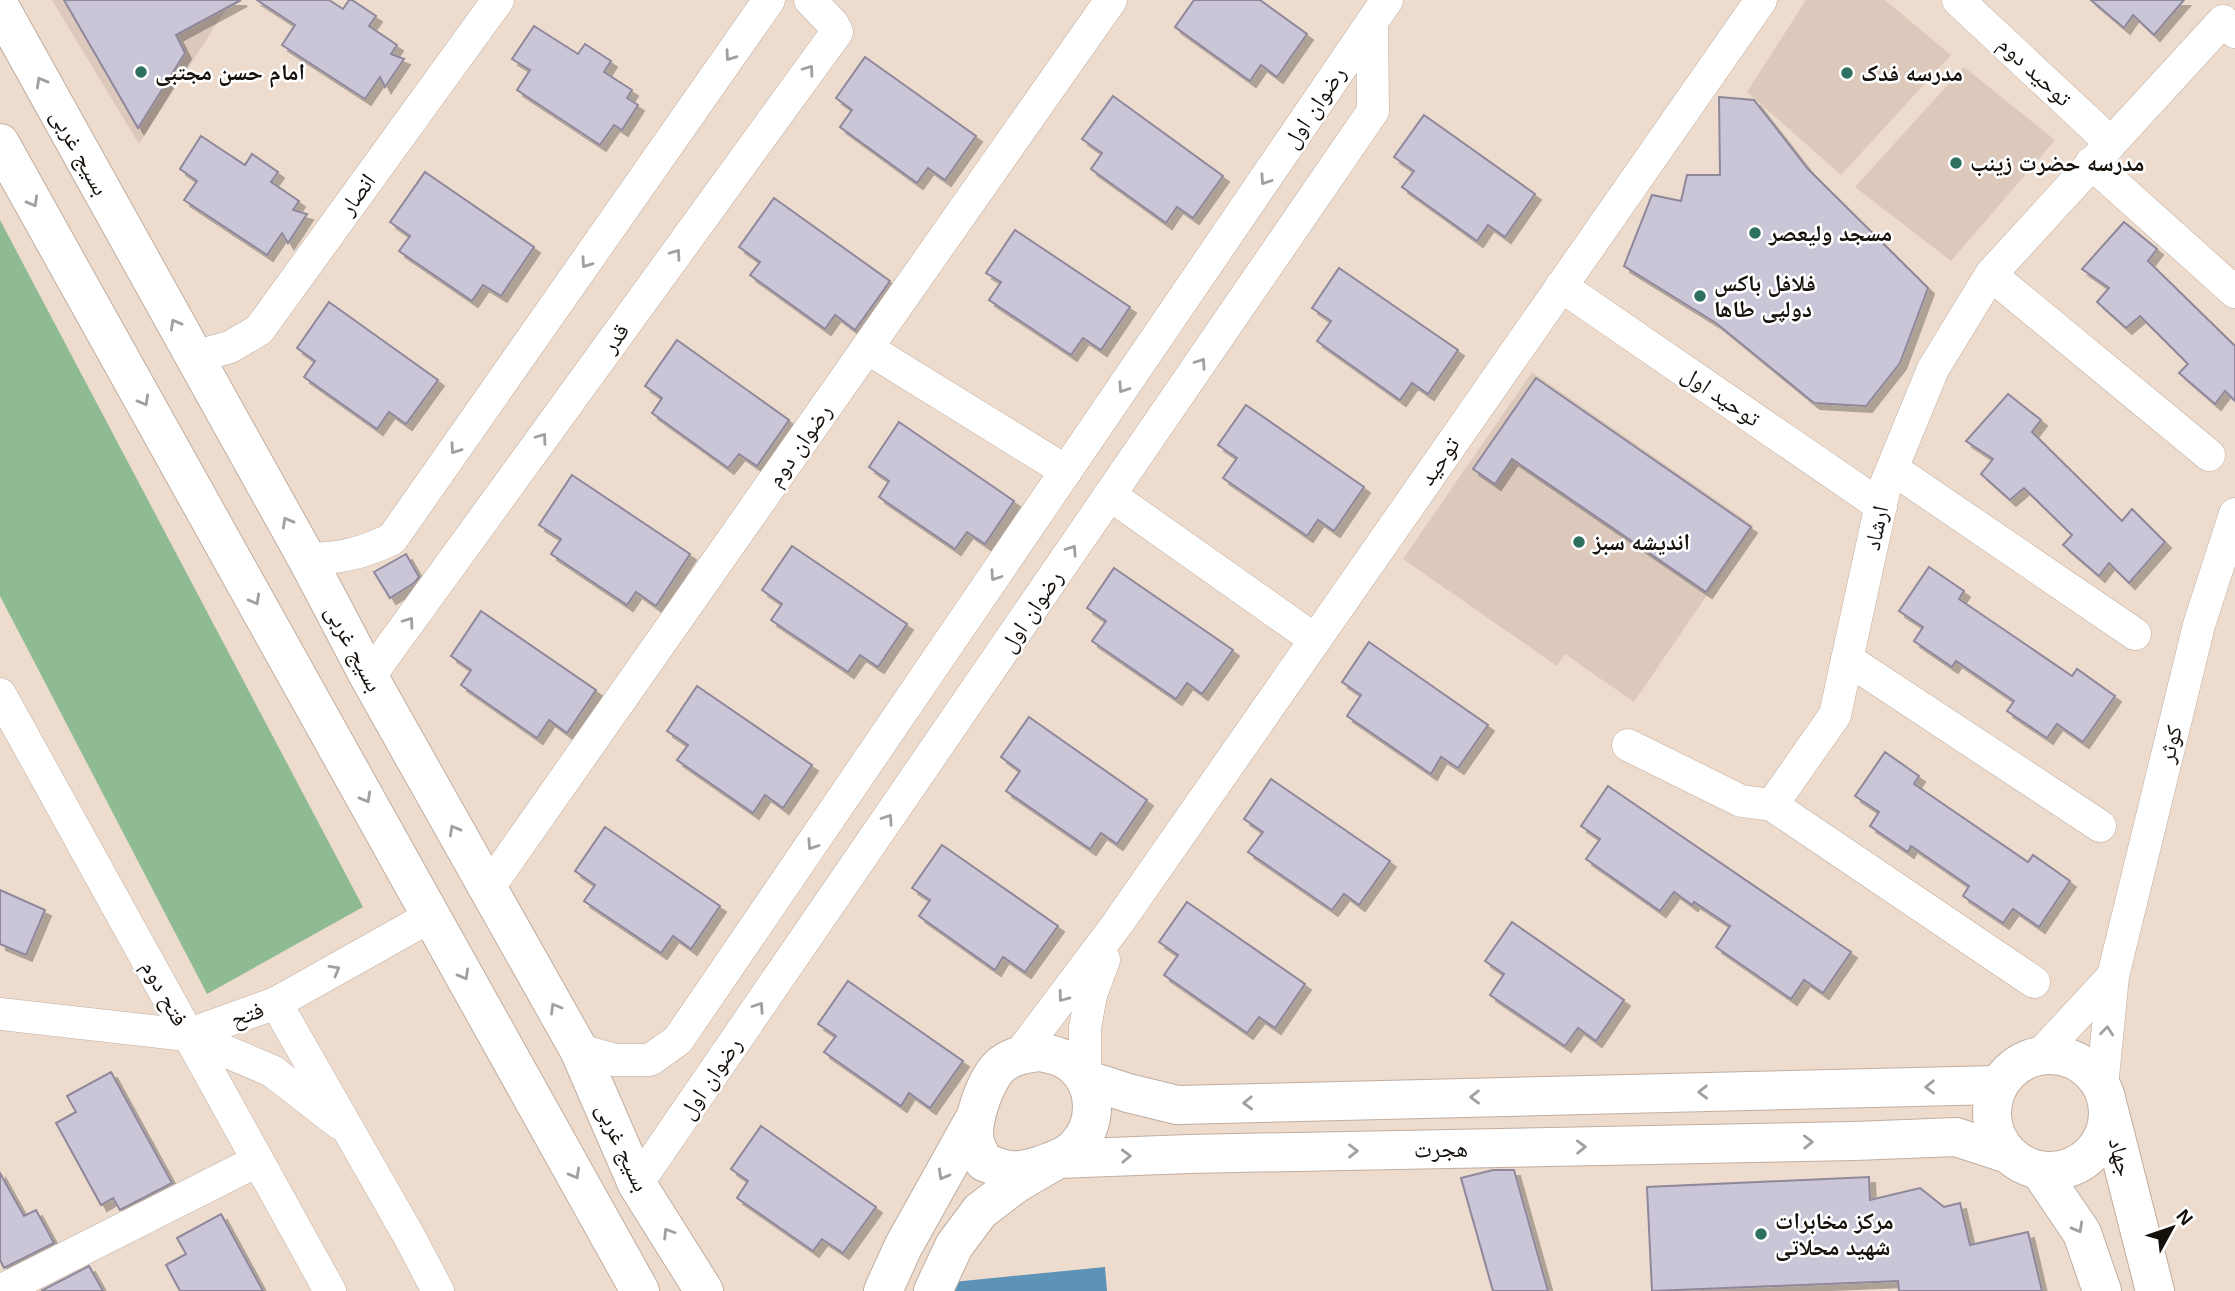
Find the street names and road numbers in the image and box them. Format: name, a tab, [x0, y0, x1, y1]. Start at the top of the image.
street label: توحید دوم	[1991, 31, 2077, 114]
street label: رضوان اول	[1277, 61, 1352, 153]
street label: بسیج غربی	[44, 104, 114, 201]
street label: انصار	[333, 168, 381, 220]
street label: قدر	[595, 318, 634, 358]
street label: توحید اول	[1676, 360, 1765, 433]
street label: رضوان دوم	[761, 399, 839, 493]
street label: توحید	[1413, 432, 1465, 490]
street label: ارشاد	[1859, 503, 1893, 553]
street label: رضوان اول	[994, 565, 1069, 657]
street label: بسیج غربی	[319, 600, 388, 697]
street label: کوثر	[2153, 722, 2187, 766]
street label: فتح دوم	[134, 956, 194, 1032]
street label: فتح	[227, 996, 268, 1034]
street label: رضوان اول	[673, 1032, 748, 1124]
street label: بسیج غربی	[589, 1099, 655, 1196]
street label: جهاد	[2104, 1135, 2138, 1179]
street label: هجرت	[1414, 1136, 1468, 1163]

